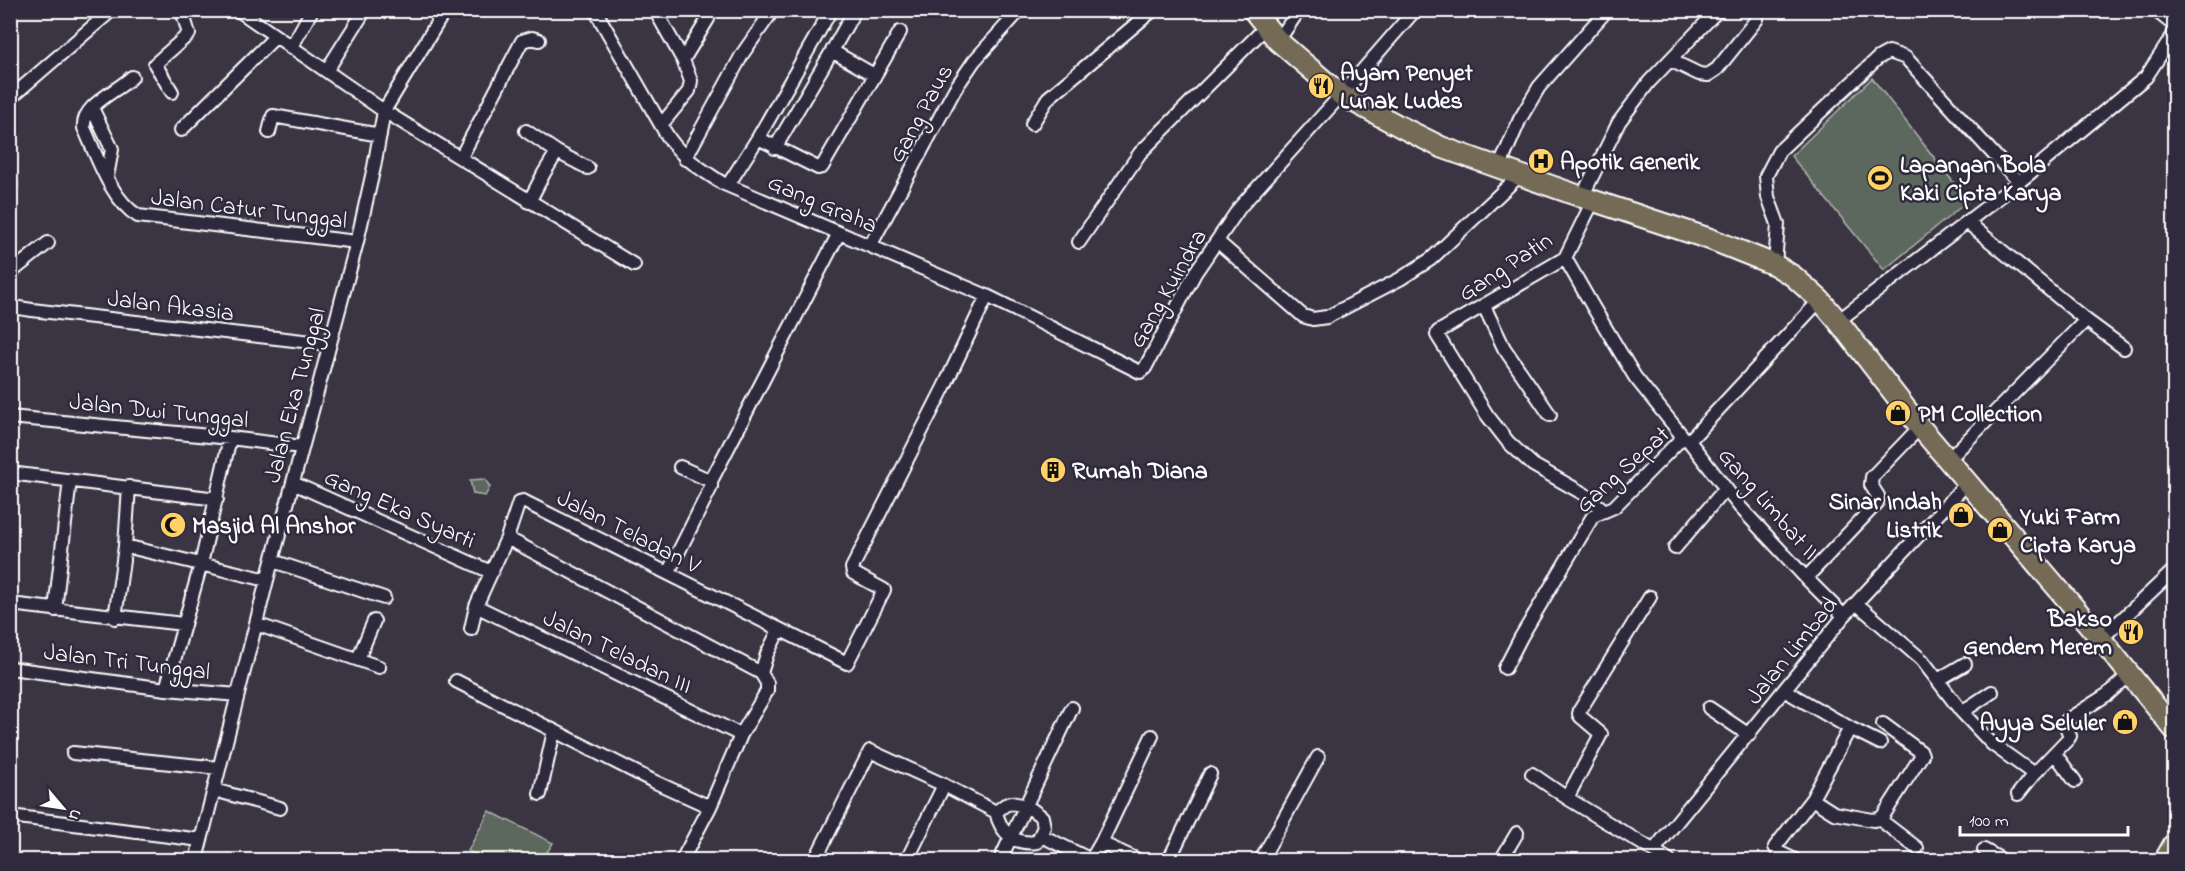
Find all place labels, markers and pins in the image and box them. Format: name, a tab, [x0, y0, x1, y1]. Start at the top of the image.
place label: Ayam Penyet Lunak Ludes	[1340, 57, 1474, 120]
restaurant icon: Ayam Penyet Lunak Ludes	[1306, 71, 1336, 101]
hospital icon: Apotik Generik	[1526, 146, 1556, 176]
place label: Apotik Generik	[1560, 146, 1700, 181]
place label: Lapangan Bola Kaki Cipta Karya	[1900, 149, 2061, 213]
sports icon: Lapangan Bola Kaki Cipta Karya	[1865, 163, 1895, 193]
shop icon: PM Collection	[1883, 398, 1913, 428]
place label: PM Collection	[1918, 398, 2042, 433]
building icon: Rumah Diana	[1038, 455, 1068, 485]
place label: Rumah Diana	[1072, 455, 1208, 490]
place label: Sinar Indah Listrik	[1829, 486, 1942, 549]
shop icon: Sinar Indah Listrik	[1946, 500, 1976, 530]
place label: Yuki Farm Cipta Karya	[2019, 501, 2136, 565]
mosque icon: Masjid Al Anshor	[158, 510, 188, 540]
place label: Masjid Al Anshor	[192, 510, 356, 545]
shop icon: Yuki Farm Cipta Karya	[1985, 515, 2015, 545]
place label: Bakso Gendem Merem	[1963, 603, 2112, 666]
restaurant icon: Bakso Gendem Merem	[2116, 617, 2146, 647]
place label: Ayya Seluler	[1979, 707, 2107, 743]
shop icon: Ayya Seluler	[2110, 707, 2140, 737]

